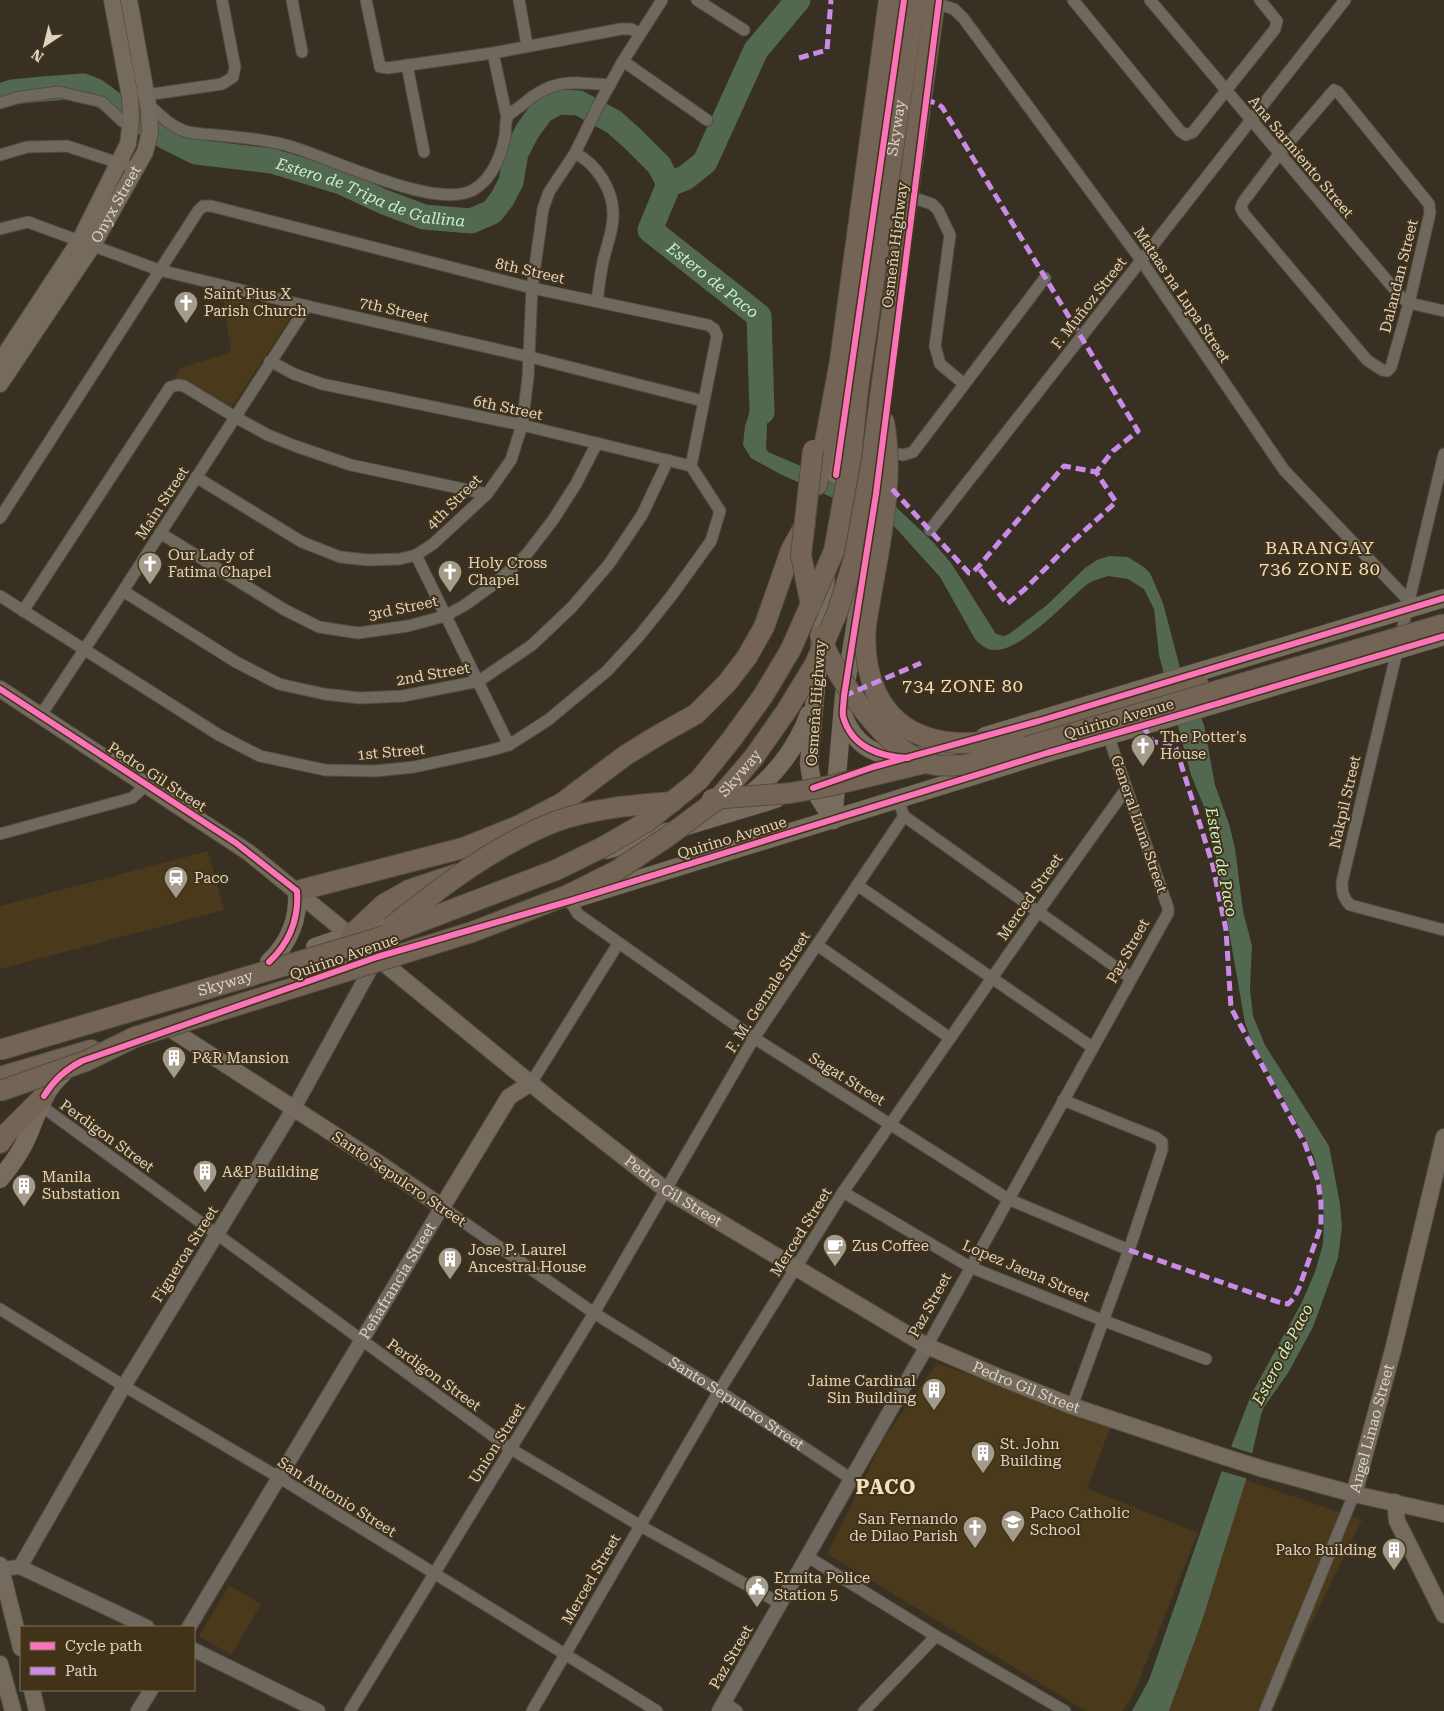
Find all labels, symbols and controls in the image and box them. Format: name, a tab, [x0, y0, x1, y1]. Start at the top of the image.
north arrow	[20, 20, 70, 70]
text: N	[28, 46, 47, 65]
street label: Ana Sarmiento Street	[1245, 92, 1358, 222]
street label: Skyway	[883, 98, 909, 157]
water label: Estero de Tripa de Gallina	[273, 154, 466, 230]
street label: Onyx Street	[87, 162, 145, 246]
street label: Osmeña Highway	[878, 181, 912, 309]
street label: Dalandan Street	[1376, 217, 1422, 335]
street label: Mataas na Lupa Street	[1130, 224, 1234, 366]
water label: Estero de Paco	[662, 238, 762, 322]
street label: F. Muñoz Street	[1048, 253, 1131, 353]
street label: 8th Street	[494, 254, 567, 288]
place label: Saint Pius X Parish Church	[204, 285, 307, 320]
church icon: Saint Pius X Parish Church	[173, 290, 199, 324]
street label: 7th Street	[358, 293, 431, 327]
street label: 6th Street	[472, 392, 545, 424]
street label: Main Street	[132, 463, 193, 543]
street label: 4th Street	[423, 470, 486, 533]
district label: BARANGAY 736 ZONE 80	[1259, 537, 1381, 579]
place label: Our Lady of Fatima Chapel	[168, 546, 272, 581]
church icon: Our Lady of Fatima Chapel	[137, 551, 163, 585]
place label: Holy Cross Chapel	[468, 554, 547, 589]
church icon: Holy Cross Chapel	[437, 559, 463, 593]
street label: 3rd Street	[366, 592, 440, 624]
street label: Osmeña Highway	[803, 639, 829, 767]
street label: 2nd Street	[395, 659, 472, 689]
district label: 734 ZONE 80	[902, 675, 1024, 696]
street label: Quirino Avenue	[1062, 695, 1176, 743]
place label: The Potter's House	[1160, 728, 1246, 763]
church icon: The Potter's House	[1130, 733, 1156, 767]
street label: Pedro Gil Street	[104, 738, 210, 816]
street label: 1st Street	[356, 740, 426, 764]
street label: Skyway	[715, 746, 765, 801]
street label: General Luna Street	[1107, 753, 1171, 895]
street label: Nakpil Street	[1326, 753, 1365, 850]
water label: Estero de Paco	[1201, 805, 1241, 918]
street label: Quirino Avenue	[675, 813, 789, 863]
street label: Merced Street	[994, 850, 1067, 944]
station icon: Paco	[163, 865, 189, 899]
place label: Paco	[194, 869, 229, 887]
street label: Paz Street	[1103, 915, 1153, 987]
street label: F. M. Gernale Street	[722, 928, 814, 1056]
street label: Quirino Avenue	[287, 930, 401, 984]
street label: Skyway	[196, 967, 255, 1000]
building icon: P&R Mansion	[161, 1045, 187, 1079]
place label: P&R Mansion	[192, 1049, 289, 1067]
street label: Sagat Street	[806, 1049, 889, 1110]
street label: Perdigon Street	[56, 1096, 158, 1176]
street label: Santo Sepulcro Street	[329, 1127, 470, 1231]
street label: Pedro Gil Street	[621, 1152, 726, 1231]
building icon: A&P Building	[192, 1159, 218, 1193]
place label: A&P Building	[222, 1163, 319, 1181]
place label: Manila Substation	[42, 1168, 121, 1203]
building icon: Manila Substation	[11, 1173, 37, 1207]
street label: Merced Street	[766, 1184, 836, 1280]
street label: Figueroa Street	[148, 1202, 222, 1305]
street label: Peñafrancia Street	[355, 1219, 440, 1343]
cafe icon: Zus Coffee	[822, 1233, 848, 1267]
street label: Lopez Jaena Street	[960, 1236, 1093, 1306]
place label: Zus Coffee	[852, 1237, 929, 1255]
place label: Jose P. Laurel Ancestral House	[468, 1241, 586, 1276]
building icon: Jose P. Laurel Ancestral House	[437, 1246, 463, 1280]
street label: Paz Street	[905, 1269, 955, 1341]
water label: Estero de Paco	[1247, 1301, 1317, 1409]
street label: Perdigon Street	[383, 1335, 485, 1415]
street label: Santo Sepulcro Street	[665, 1353, 808, 1454]
street label: Pedro Gil Street	[970, 1358, 1083, 1417]
street label: Angel Linao Street	[1346, 1362, 1398, 1495]
place label: Jaime Cardinal Sin Building	[808, 1372, 916, 1407]
building icon: Jaime Cardinal Sin Building	[921, 1377, 947, 1411]
street label: Union Street	[465, 1399, 529, 1487]
place label: St. John Building	[1000, 1435, 1062, 1470]
building icon: St. John Building	[970, 1440, 996, 1474]
street label: San Antonio Street	[274, 1453, 400, 1541]
district label: PACO	[856, 1475, 916, 1499]
place label: Paco Catholic School	[1030, 1504, 1130, 1539]
school or university icon: Paco Catholic School	[1000, 1509, 1026, 1543]
place label: San Fernando de Dilao Parish	[849, 1510, 958, 1545]
church icon: San Fernando de Dilao Parish	[962, 1515, 988, 1549]
street label: Merced Street	[558, 1530, 624, 1627]
building icon: Pako Building	[1381, 1537, 1407, 1571]
place label: Pako Building	[1275, 1541, 1376, 1559]
place label: Ermita Police Station 5	[774, 1569, 870, 1604]
public building icon: Ermita Police Station 5	[744, 1574, 770, 1608]
street label: Paz Street	[705, 1621, 757, 1692]
legend	[20, 1626, 195, 1691]
text: Cycle path	[65, 1637, 143, 1655]
text: Path	[65, 1662, 98, 1680]

